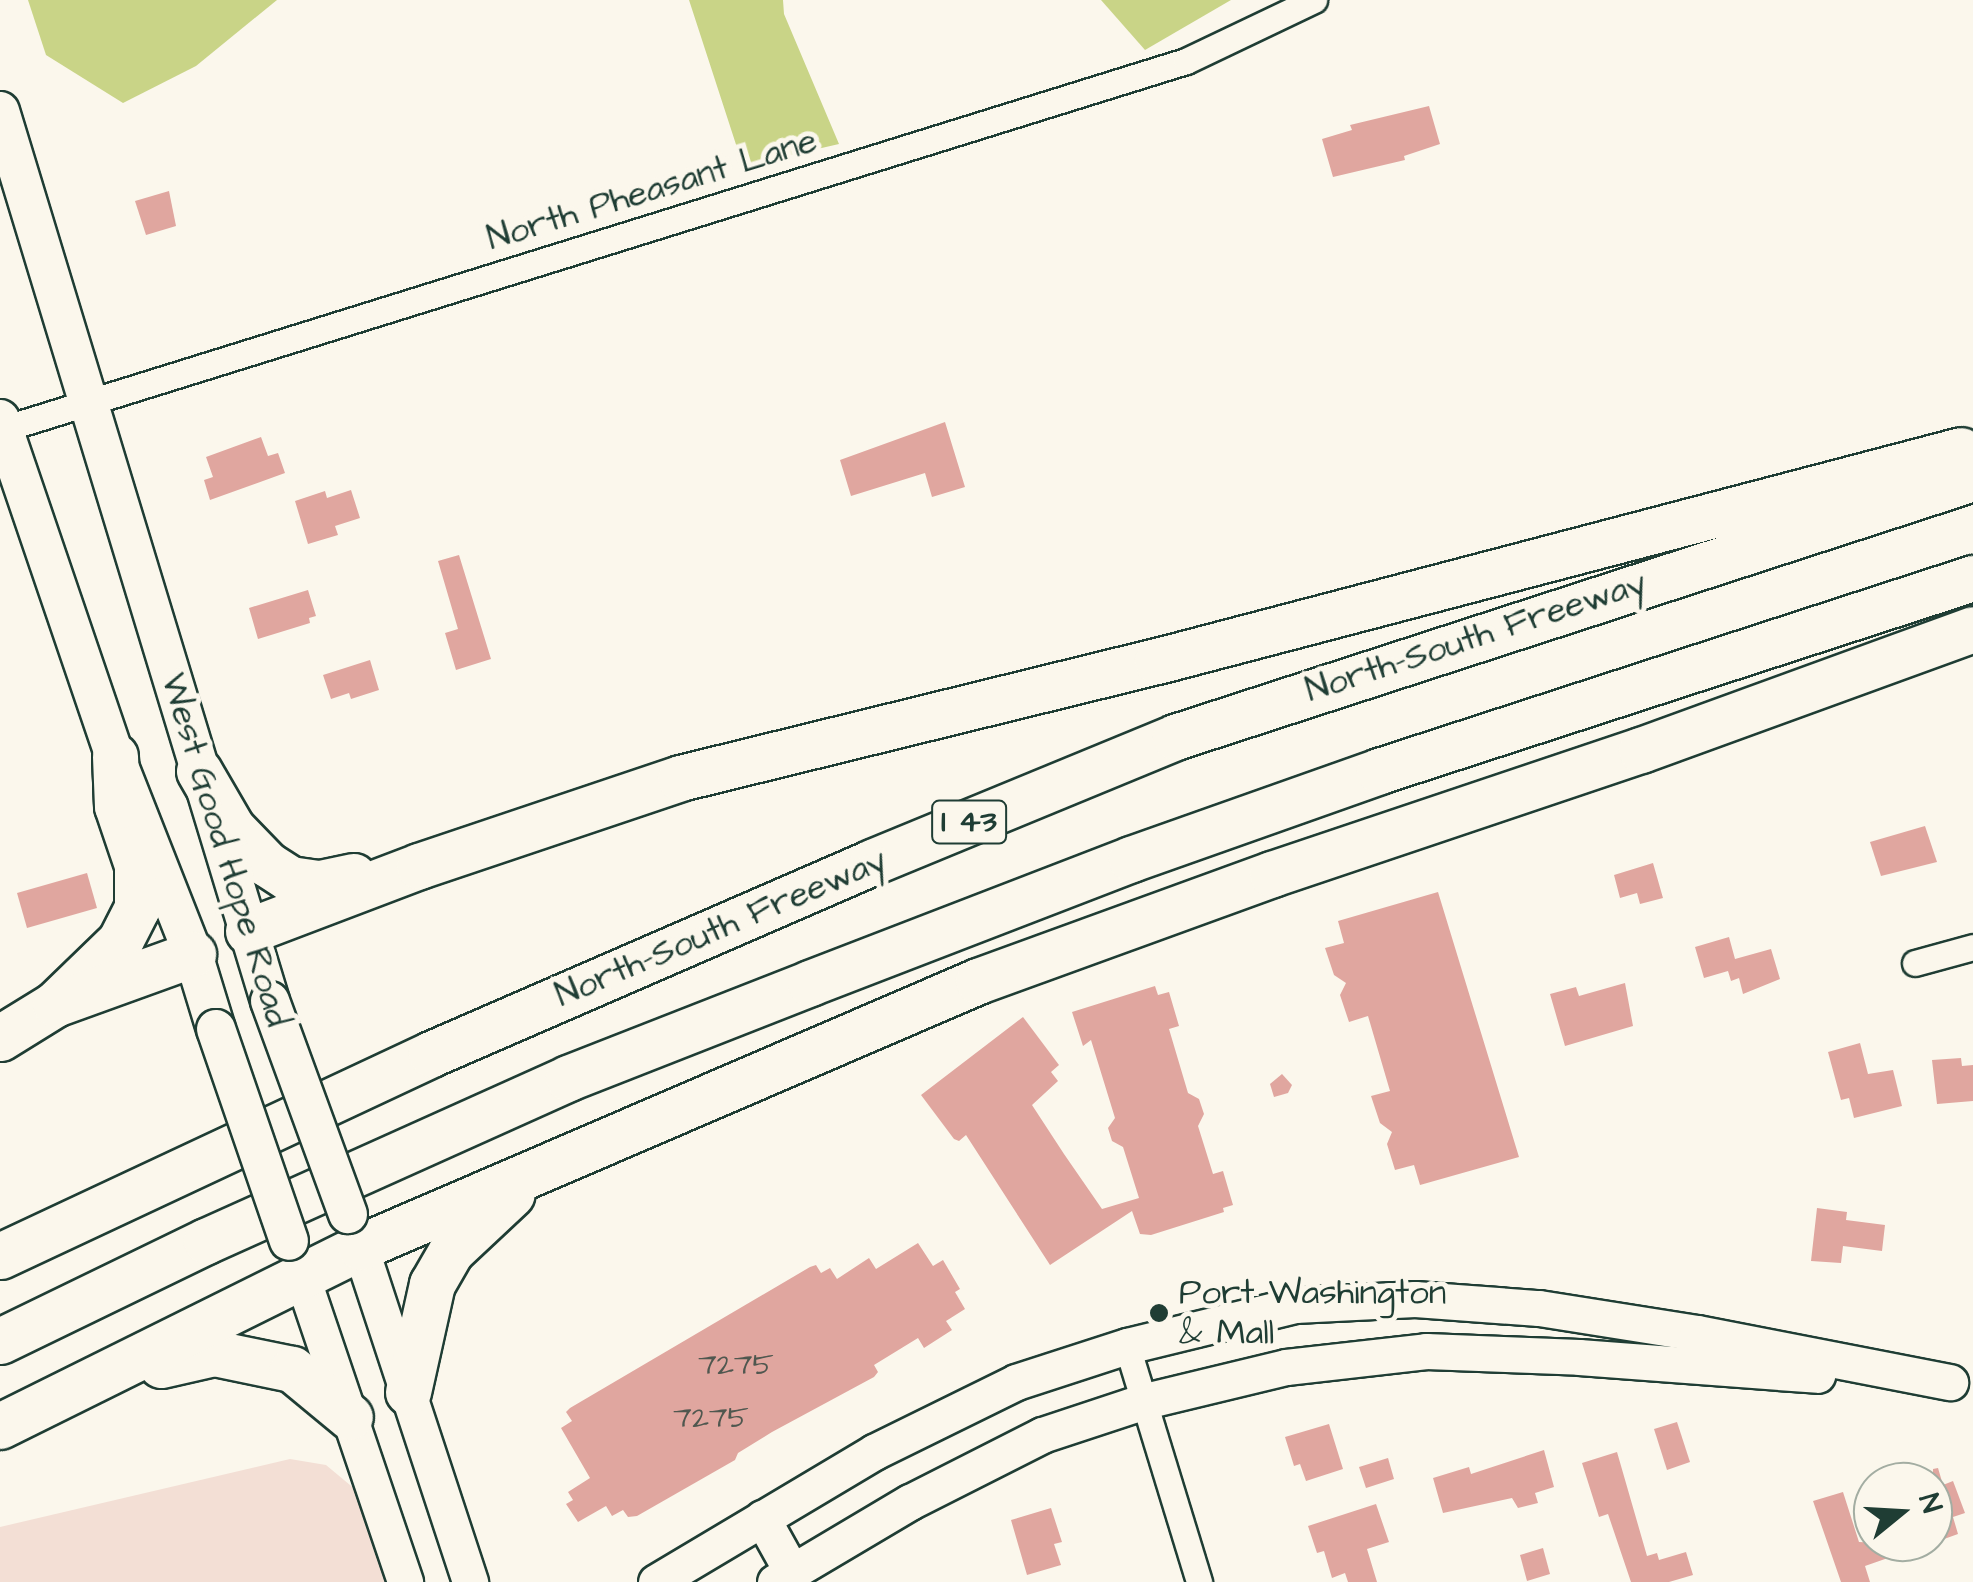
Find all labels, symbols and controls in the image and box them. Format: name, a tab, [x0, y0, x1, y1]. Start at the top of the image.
street label: North Pheasant Lane	[482, 120, 822, 260]
street label: North-South Freeway	[1300, 562, 1652, 712]
street label: West Good Hope Road	[151, 668, 299, 1032]
road number: I 43	[929, 795, 1009, 849]
street label: North-South Freeway	[549, 839, 893, 1017]
place label: Port Washington & Mall	[1179, 1272, 1446, 1354]
marker: Port Washington & Mall	[1148, 1302, 1170, 1324]
house number: 7275	[698, 1347, 774, 1383]
house number: 7275	[673, 1400, 749, 1436]
north arrow	[1853, 1462, 1953, 1562]
text: N	[1909, 1489, 1951, 1518]

